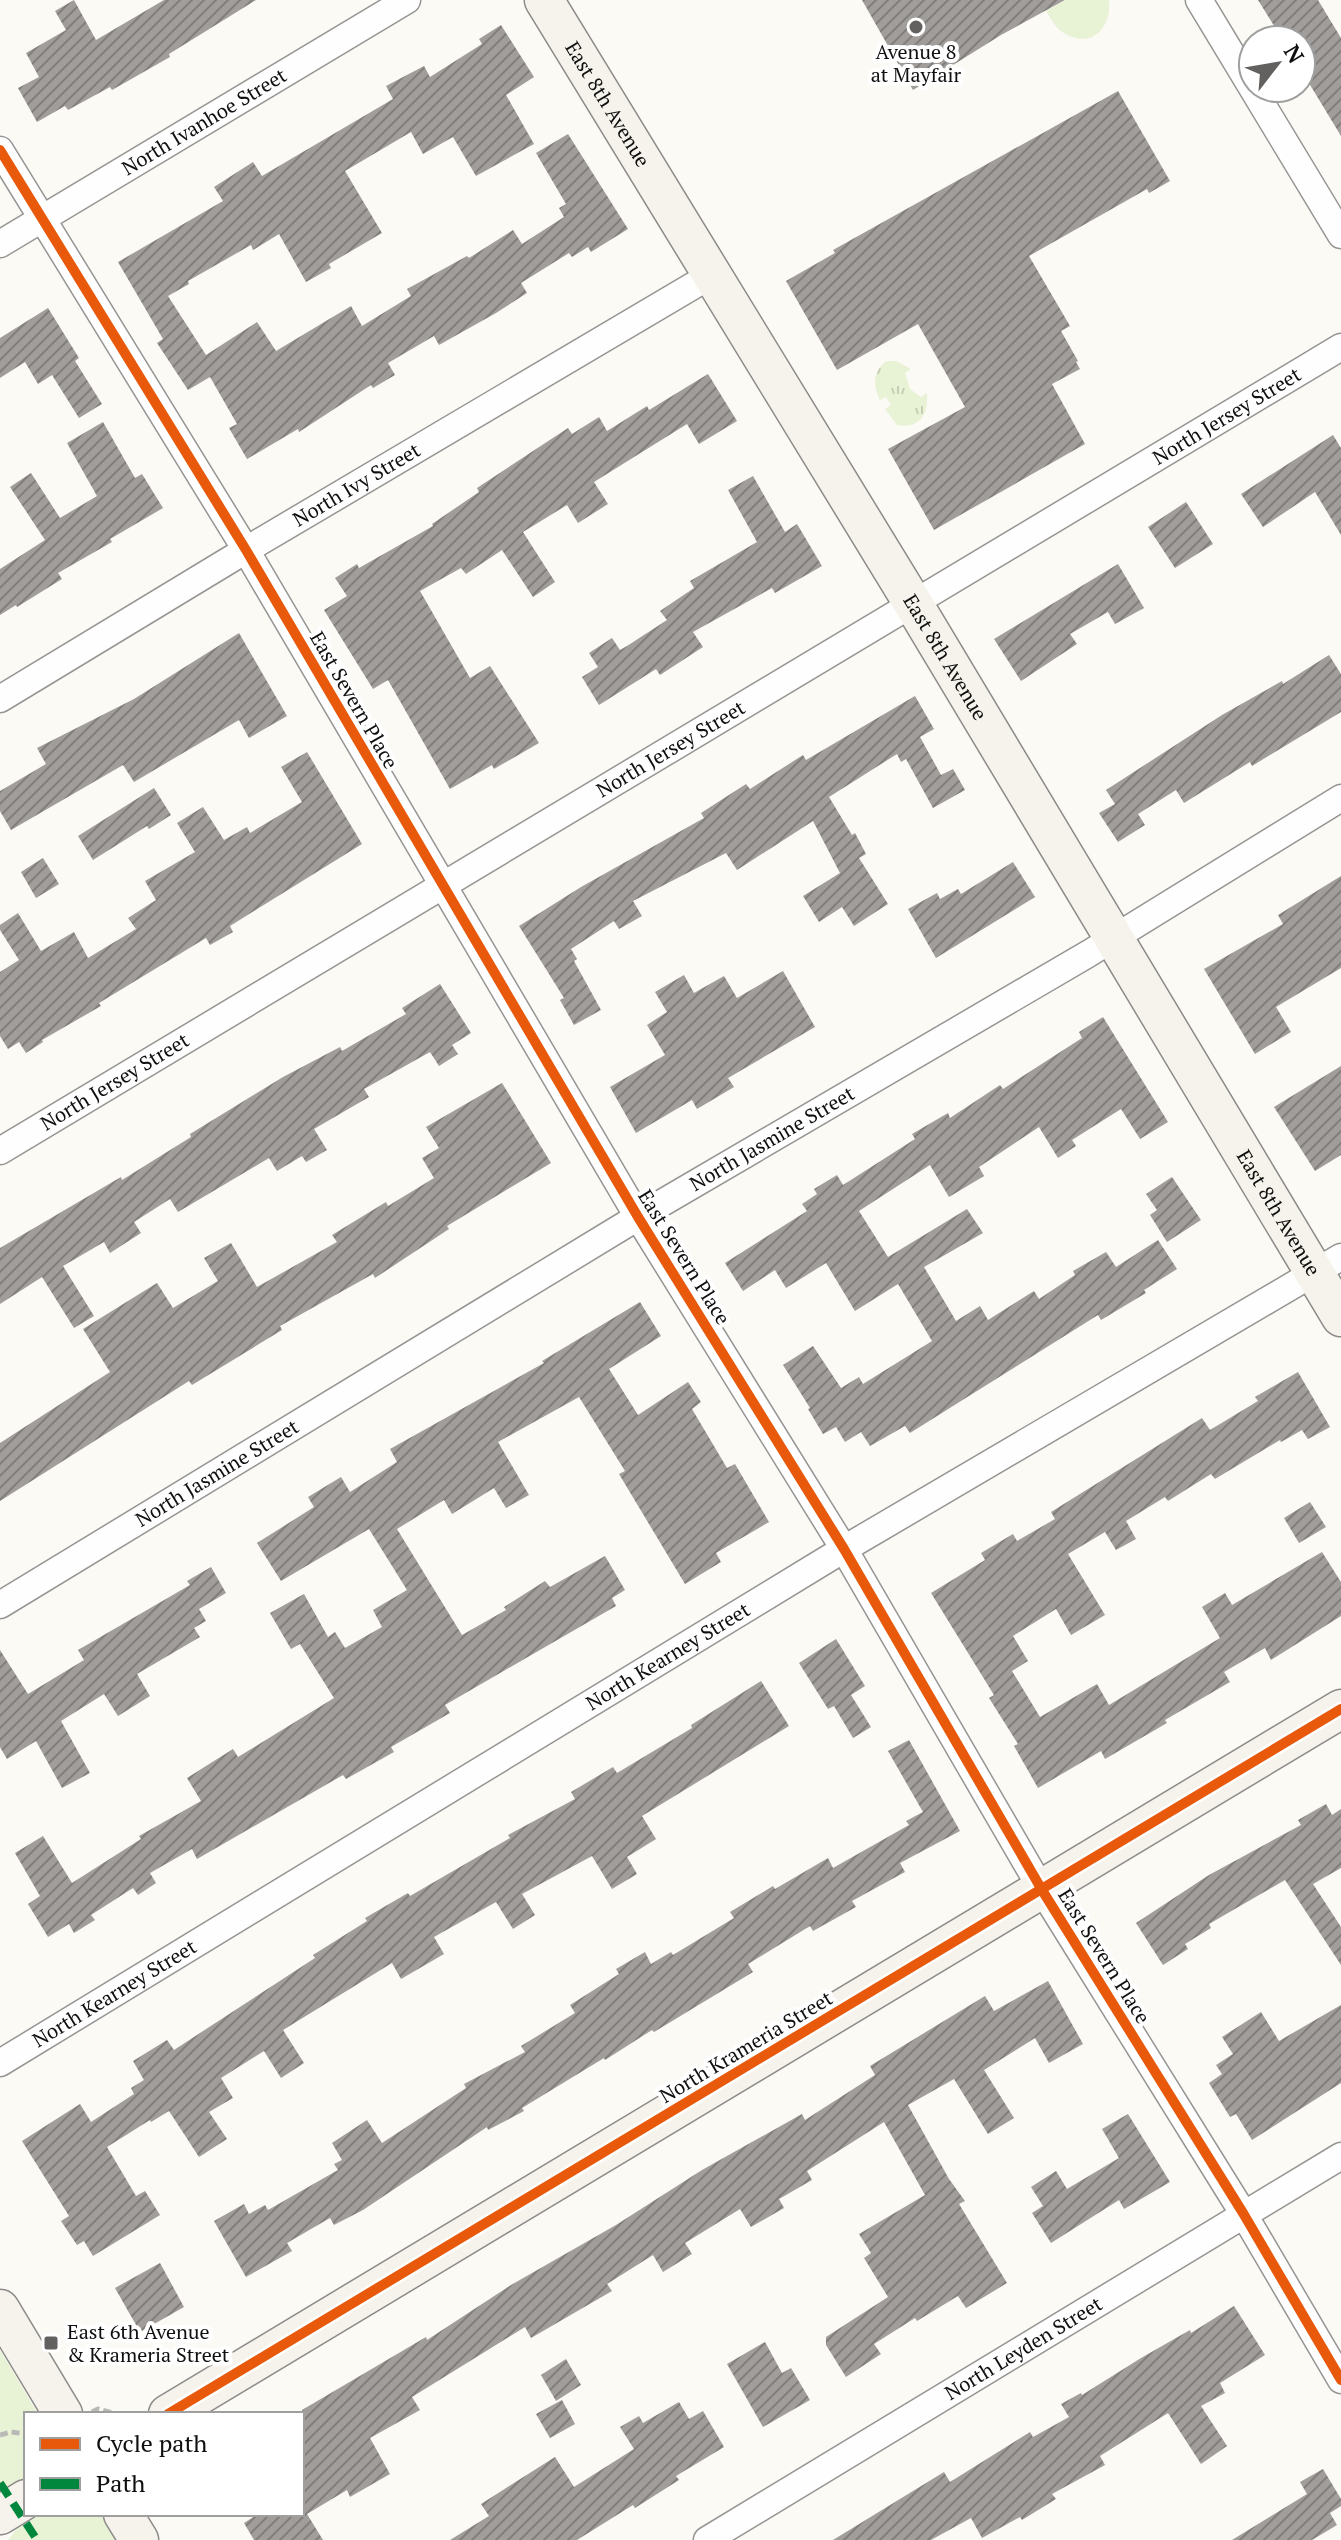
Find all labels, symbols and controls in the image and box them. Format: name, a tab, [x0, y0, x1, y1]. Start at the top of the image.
marker: Avenue 8 at Mayfair	[907, 18, 925, 36]
north arrow	[1237, 24, 1317, 104]
street label: East 8th Avenue	[559, 36, 657, 172]
place label: Avenue 8 at Mayfair	[871, 38, 962, 88]
text: N	[1278, 39, 1311, 68]
street label: North Ivanhoe Street	[116, 61, 292, 181]
street label: North Jersey Street	[1147, 360, 1306, 471]
street label: North Ivy Street	[288, 436, 425, 532]
street label: East 8th Avenue	[897, 589, 994, 725]
street label: East Severn Place	[304, 626, 405, 773]
street label: North Jersey Street	[591, 693, 750, 803]
street label: North Jersey Street	[35, 1026, 194, 1136]
street label: North Jasmine Street	[684, 1079, 860, 1197]
street label: East 8th Avenue	[1231, 1145, 1327, 1281]
street label: East Severn Place	[632, 1184, 737, 1329]
street label: North Jasmine Street	[130, 1412, 304, 1533]
street label: North Kearney Street	[581, 1595, 755, 1716]
street label: East Severn Place	[1052, 1883, 1157, 2028]
street label: North Kearney Street	[27, 1932, 202, 2053]
street label: North Krameria Street	[654, 1984, 838, 2109]
street label: North Leyden Street	[939, 2290, 1107, 2406]
place label: East 6th Avenue & Krameria Street	[67, 2318, 230, 2368]
marker: East 6th Avenue & Krameria Street	[42, 2334, 60, 2352]
legend	[24, 2412, 304, 2516]
text: Cycle path	[96, 2427, 207, 2459]
text: Path	[96, 2467, 145, 2499]

